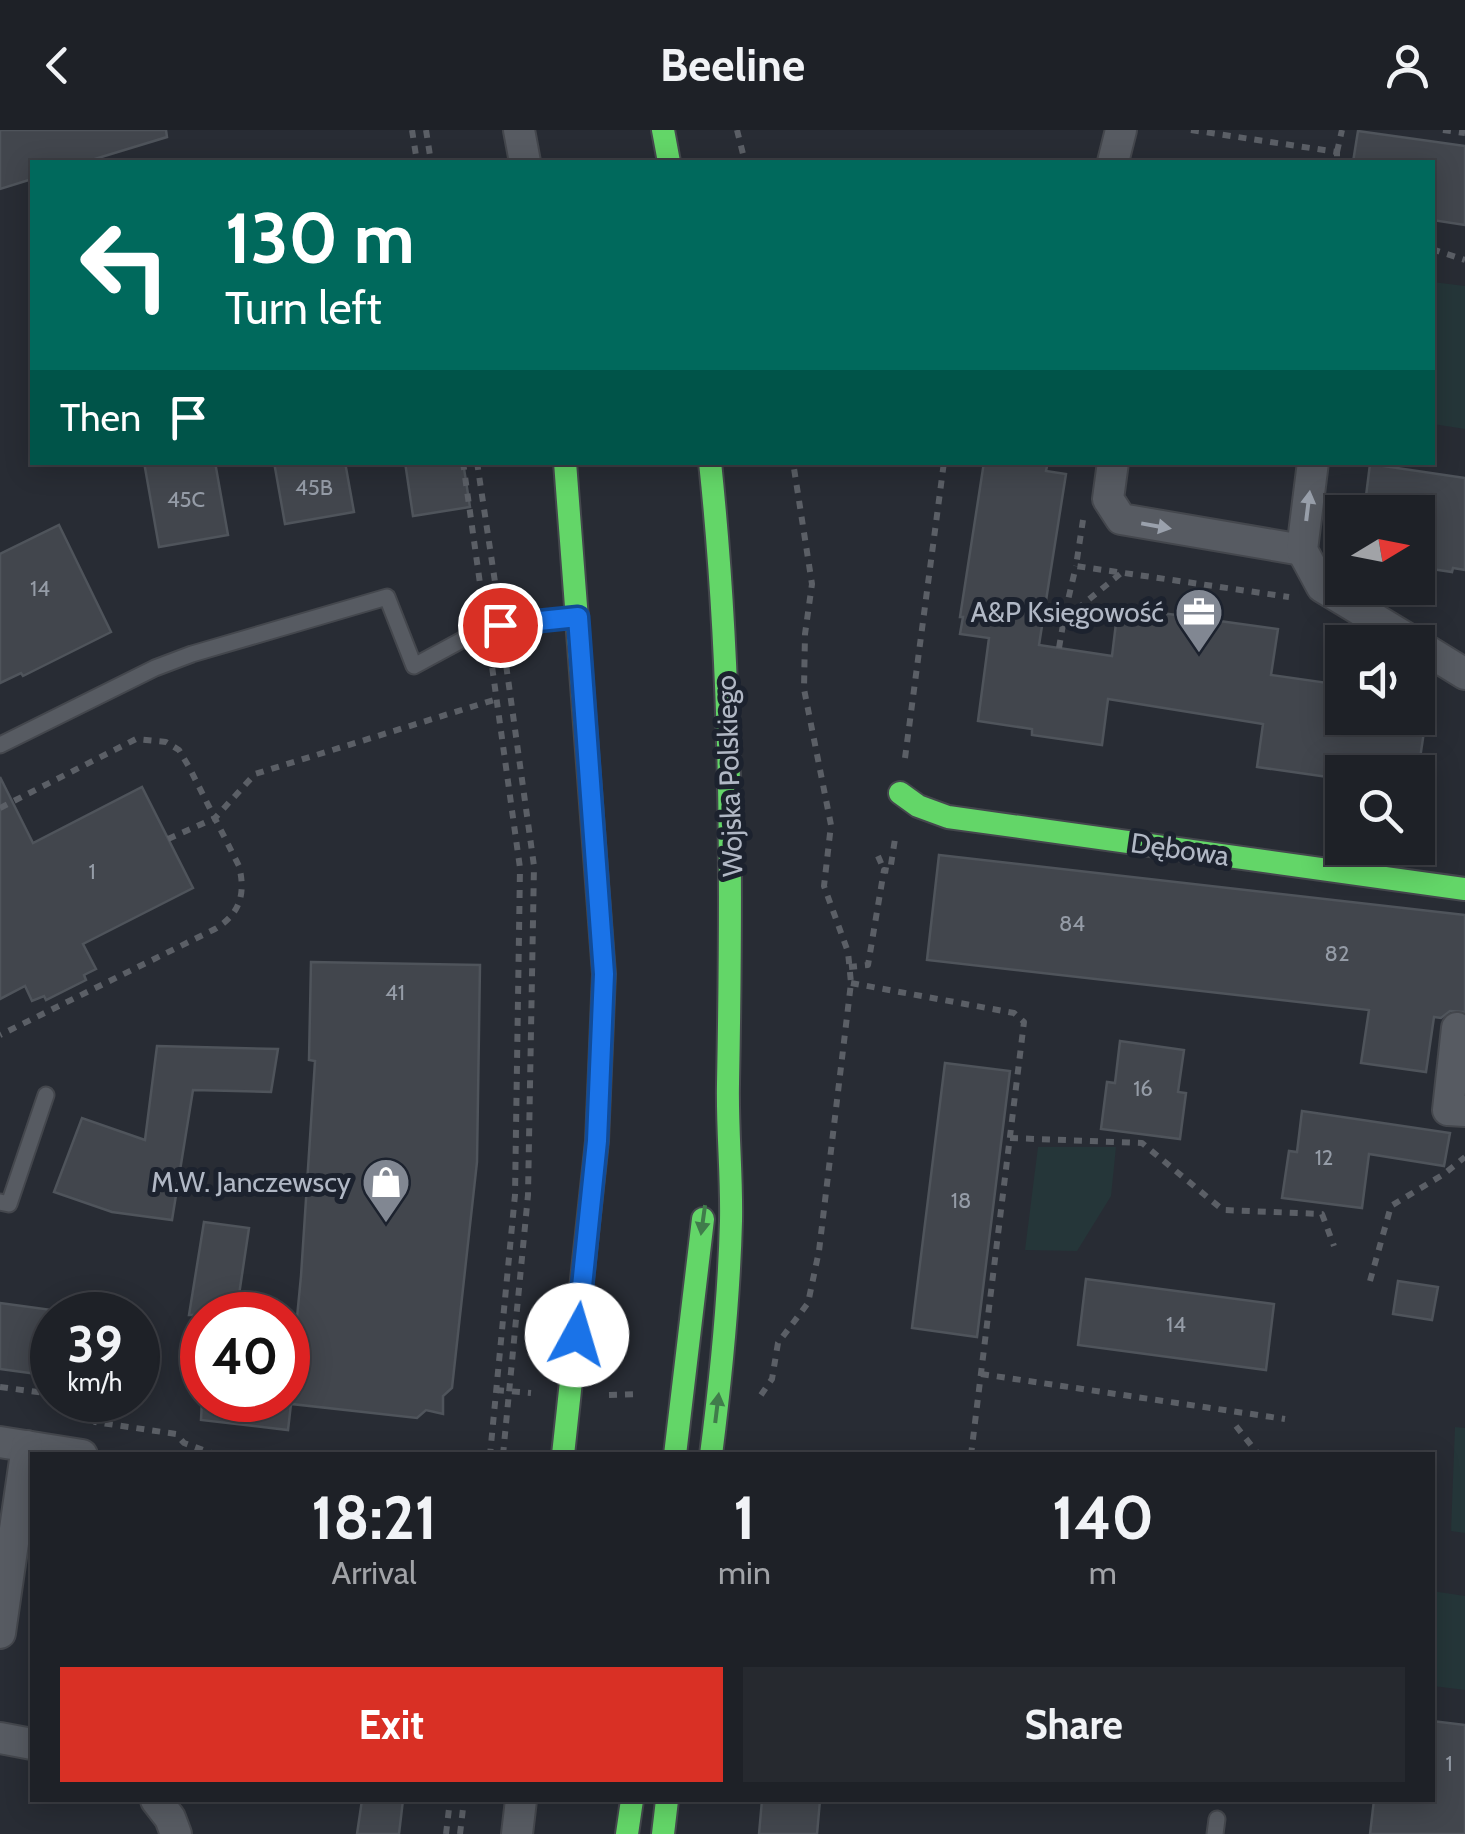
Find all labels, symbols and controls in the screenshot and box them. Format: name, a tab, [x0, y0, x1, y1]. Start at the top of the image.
icon: back	[30, 38, 85, 93]
text: Beeline	[660, 38, 805, 92]
icon: person	[1380, 38, 1435, 93]
text: 130 m	[225, 195, 415, 281]
icon: left	[60, 200, 190, 330]
text: Turn left	[225, 281, 382, 335]
icon: arrive	[161, 390, 216, 445]
text: Then	[60, 394, 141, 441]
house number: 45B	[295, 474, 333, 501]
house number: 45C	[167, 486, 205, 513]
one-way arrow	[1300, 490, 1316, 522]
north arrow	[1325, 495, 1435, 605]
map controls	[1325, 495, 1435, 865]
one-way arrow	[1141, 519, 1173, 534]
house number: 14	[30, 575, 50, 602]
pin	[458, 583, 543, 668]
office icon: A&P Księgowość	[1173, 586, 1225, 654]
place label: A&P Księgowość	[971, 595, 1164, 629]
icon: arrive	[473, 598, 528, 653]
button: sound	[1325, 625, 1435, 735]
street label: Wojska Polskiego	[708, 675, 750, 877]
button: search	[1325, 755, 1435, 865]
street label: Dębowa	[1129, 825, 1232, 873]
house number: 1	[88, 858, 96, 885]
house number: 84	[1059, 910, 1085, 937]
house number: 82	[1325, 940, 1349, 967]
house number: 41	[385, 979, 405, 1006]
house number: 16	[1133, 1075, 1153, 1102]
house number: 12	[1315, 1144, 1333, 1171]
shop icon: M.W. Janczewscy	[360, 1156, 412, 1224]
place label: M.W. Janczewscy	[151, 1165, 351, 1199]
house number: 18	[951, 1187, 971, 1214]
one-way arrow	[695, 1205, 711, 1236]
position arrow	[525, 1283, 629, 1387]
speed limit sign: 40	[180, 1292, 310, 1422]
house number: 14	[1166, 1311, 1186, 1338]
text: 39	[67, 1314, 123, 1375]
text: km/h	[68, 1367, 122, 1397]
one-way arrow	[709, 1392, 725, 1423]
text: 18:21	[311, 1481, 437, 1554]
text: 1	[733, 1481, 755, 1554]
text: 140	[1052, 1481, 1154, 1554]
text: Arrival	[331, 1553, 417, 1592]
text: min	[718, 1553, 771, 1592]
text: m	[1089, 1553, 1117, 1592]
button: Exit	[60, 1667, 723, 1782]
button: Share	[743, 1667, 1405, 1782]
house number: 1	[1445, 1750, 1453, 1777]

